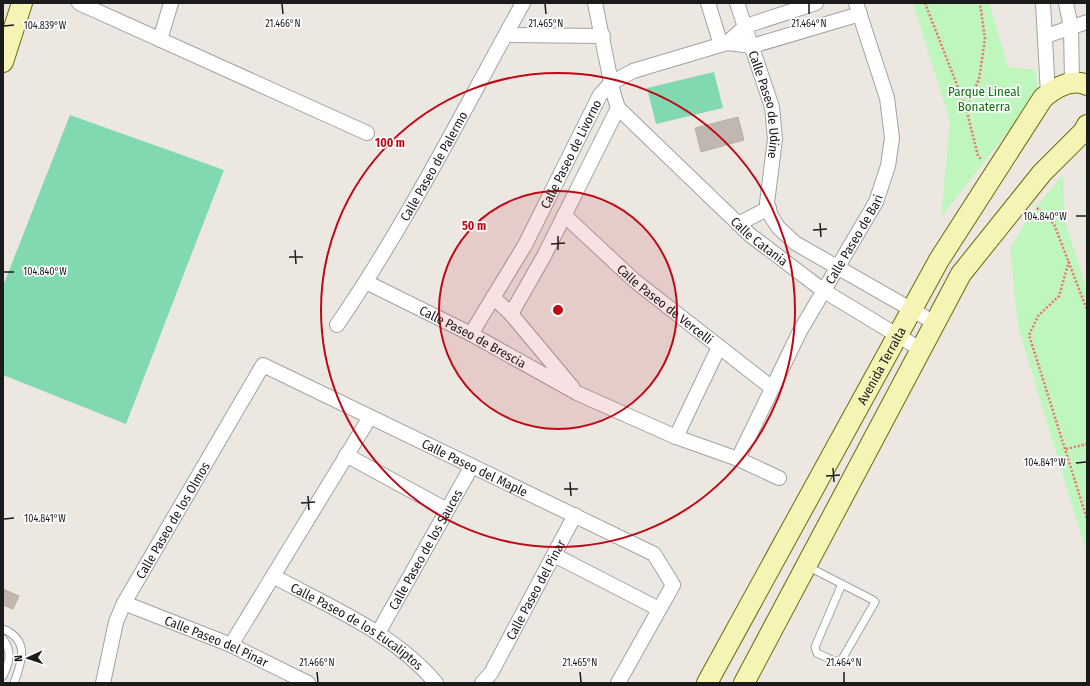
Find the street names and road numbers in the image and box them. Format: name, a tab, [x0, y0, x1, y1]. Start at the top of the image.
street label: Calle Paseo de Udine	[746, 49, 782, 159]
street label: Calle Paseo de Livorno	[538, 97, 605, 211]
street label: Calle Paseo de Palermo	[397, 109, 471, 224]
street label: Calle Paseo de Bari	[822, 193, 886, 287]
street label: Calle Catania	[728, 214, 791, 269]
street label: Calle Paseo de Vercelli	[614, 261, 716, 347]
street label: Calle Paseo de Brescia	[417, 303, 529, 371]
street label: Avenida Terralta	[854, 324, 909, 407]
street label: Calle Paseo del Maple	[419, 436, 530, 500]
street label: Calle Paseo de los Olmos	[133, 459, 213, 581]
street label: Calle Paseo de los Sauces	[386, 486, 466, 612]
street label: Calle Paseo del Pinar	[503, 537, 569, 642]
street label: Calle Paseo de los Eucaliptos	[288, 580, 426, 673]
street label: Calle Paseo del Pinar	[162, 613, 271, 670]

